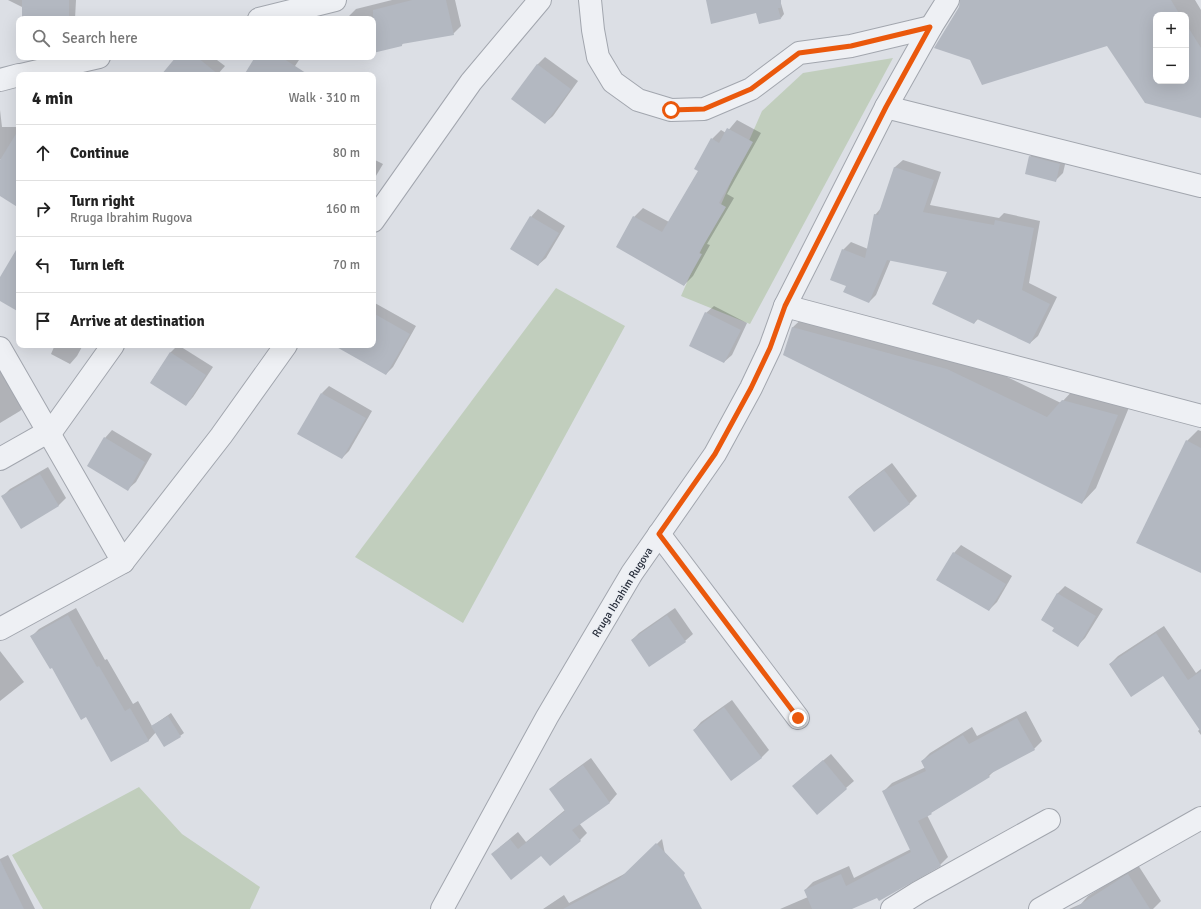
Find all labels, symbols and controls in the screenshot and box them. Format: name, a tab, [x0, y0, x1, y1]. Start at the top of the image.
map controls	[1153, 12, 1189, 84]
button: +	[1153, 12, 1189, 48]
search box	[16, 16, 376, 60]
icon: search	[30, 27, 52, 49]
text: Search here	[62, 29, 138, 47]
button: −	[1153, 48, 1189, 84]
text: 4 min	[32, 88, 73, 109]
text: Walk · 310 m	[289, 90, 360, 106]
route start	[662, 101, 680, 119]
icon: ahead	[32, 142, 54, 164]
text: Continue	[70, 144, 129, 162]
text: 80 m	[333, 145, 360, 161]
text: Turn right	[70, 192, 135, 210]
icon: right	[32, 198, 54, 220]
text: 160 m	[326, 201, 360, 217]
text: Rruga Ibrahim Rugova	[70, 210, 192, 226]
icon: left	[32, 254, 54, 276]
text: Turn left	[70, 256, 124, 274]
text: 70 m	[333, 257, 360, 273]
icon: arrive	[32, 310, 54, 332]
text: Arrive at destination	[70, 312, 205, 330]
street label: Rruga Ibrahim Rugova	[589, 545, 656, 640]
route end	[789, 709, 807, 727]

